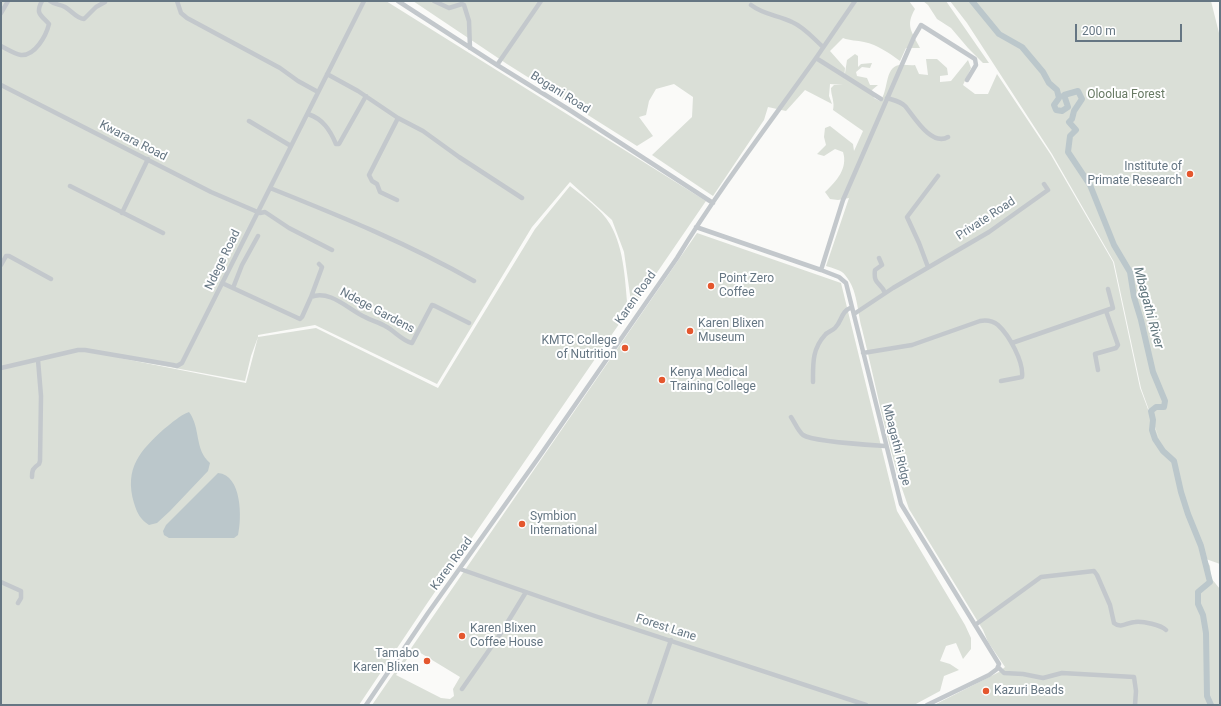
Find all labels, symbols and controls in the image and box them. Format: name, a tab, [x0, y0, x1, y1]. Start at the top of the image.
scale bar	[1077, 16, 1184, 42]
text: 200 m	[1082, 24, 1116, 38]
street label: Bogani Road	[528, 69, 592, 117]
park label: Oloolua Forest	[1087, 88, 1165, 102]
street label: Kwarara Road	[97, 118, 169, 164]
place label: Institute of Primate Research	[1087, 160, 1182, 188]
marker: Institute of Primate Research	[1185, 169, 1195, 179]
street label: Private Road	[954, 195, 1018, 243]
street label: Ndege Road	[202, 227, 244, 293]
water label: Mbagathi River	[1130, 265, 1166, 351]
street label: Karen Road	[612, 269, 660, 327]
place label: Point Zero Coffee	[719, 272, 774, 300]
marker: Point Zero Coffee	[706, 281, 716, 291]
street label: Ndege Gardens	[337, 285, 417, 337]
place label: Karen Blixen Museum	[698, 317, 764, 345]
marker: Karen Blixen Museum	[685, 326, 695, 336]
place label: KMTC College of Nutrition	[541, 334, 617, 362]
marker: KMTC College of Nutrition	[620, 343, 630, 353]
place label: Kenya Medical Training College	[670, 366, 756, 394]
marker: Kenya Medical Training College	[657, 375, 667, 385]
street label: Mbagathi Ridge	[879, 403, 913, 487]
place label: Symbion International	[530, 510, 597, 538]
marker: Symbion International	[517, 519, 527, 529]
street label: Karen Road	[428, 535, 476, 593]
street label: Forest Lane	[634, 611, 698, 645]
place label: Karen Blixen Coffee House	[470, 622, 543, 650]
marker: Karen Blixen Coffee House	[457, 631, 467, 641]
place label: Tamabo Karen Blixen	[353, 647, 419, 675]
marker: Tamabo Karen Blixen	[422, 656, 432, 666]
place label: Kazuri Beads	[994, 684, 1064, 698]
marker: Kazuri Beads	[981, 686, 991, 696]

